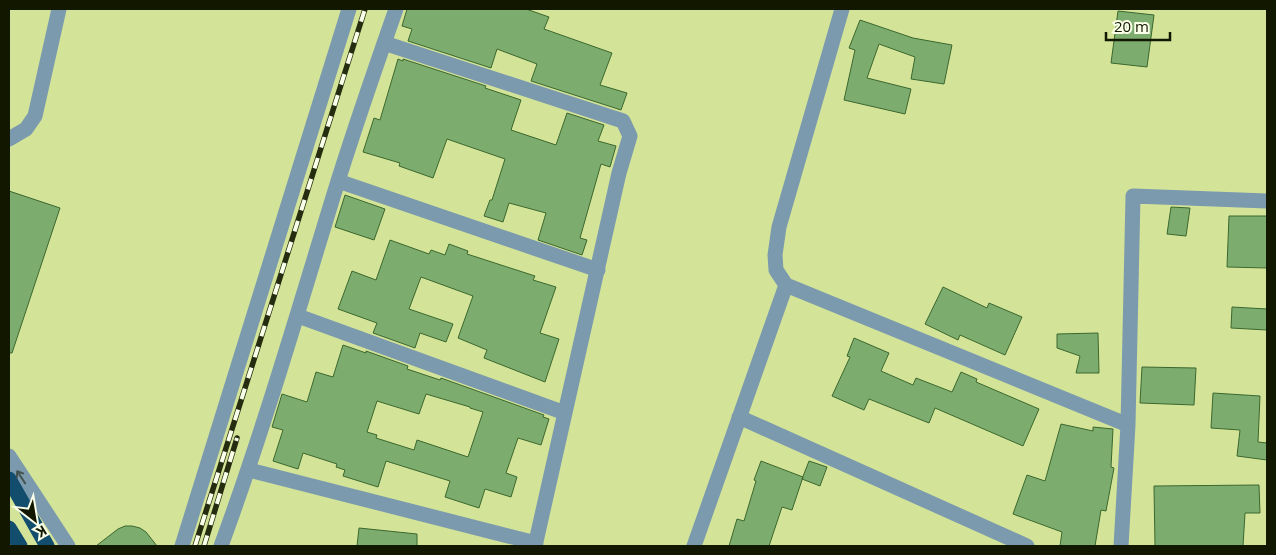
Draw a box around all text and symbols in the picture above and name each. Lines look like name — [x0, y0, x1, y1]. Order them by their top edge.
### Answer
scale bar — [1106, 10, 1170, 42]
text: 20 m — [1114, 16, 1149, 36]
one-way arrow — [16, 470, 26, 484]
north arrow — [10, 495, 60, 545]
text: K — [32, 521, 51, 542]

